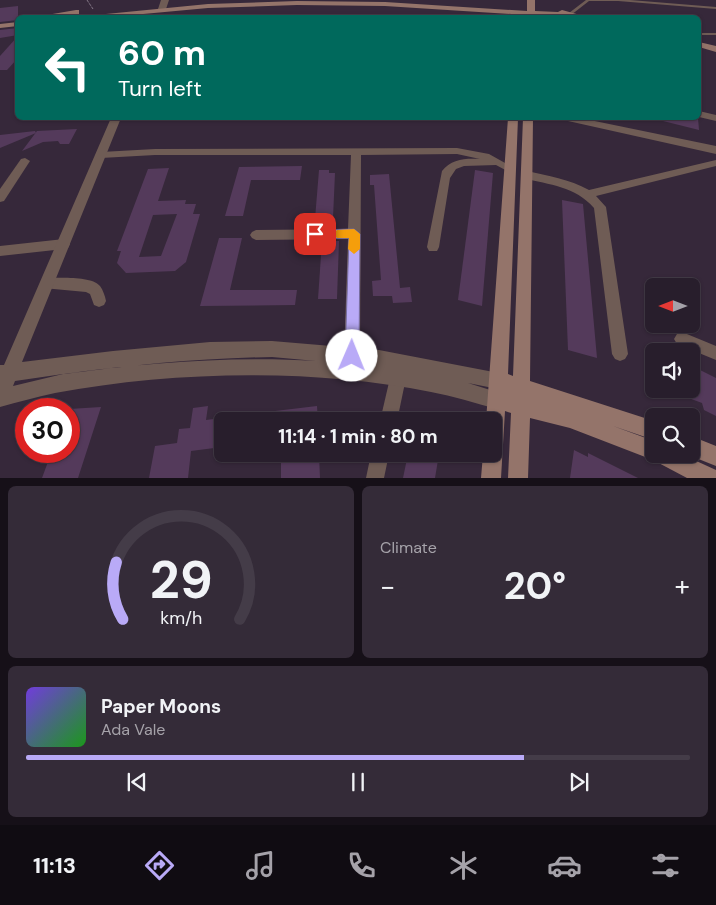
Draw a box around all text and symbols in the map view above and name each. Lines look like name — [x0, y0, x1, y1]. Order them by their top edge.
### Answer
text: 60 m — [118, 30, 206, 76]
icon: left — [35, 35, 100, 100]
text: Turn left — [118, 74, 202, 103]
pin — [294, 213, 336, 255]
icon: arrive — [301, 220, 329, 248]
north arrow — [645, 278, 700, 332]
map controls — [645, 278, 700, 463]
position arrow — [325, 329, 377, 381]
button: sound — [645, 343, 700, 398]
speed limit sign: 30 — [15, 398, 80, 463]
button: search — [645, 408, 700, 463]
text: 11:14 · 1 min · 80 m — [278, 424, 438, 449]
text: Climate — [380, 537, 437, 558]
text: 29 — [150, 546, 212, 614]
text: 20° — [504, 561, 566, 611]
text: − — [380, 568, 395, 605]
text: + — [675, 568, 690, 605]
text: km/h — [160, 606, 202, 630]
text: Paper Moons — [101, 694, 221, 719]
text: Ada Vale — [101, 719, 165, 740]
icon: previous — [123, 768, 151, 796]
icon: pause — [344, 768, 372, 796]
icon: next — [565, 768, 593, 796]
icon: directions — [142, 848, 177, 883]
icon: music — [243, 848, 278, 883]
icon: phone — [344, 848, 379, 883]
icon: climate — [446, 848, 481, 883]
icon: car — [547, 848, 582, 883]
icon: filters — [648, 848, 683, 883]
text: 11:13 — [33, 851, 76, 880]

